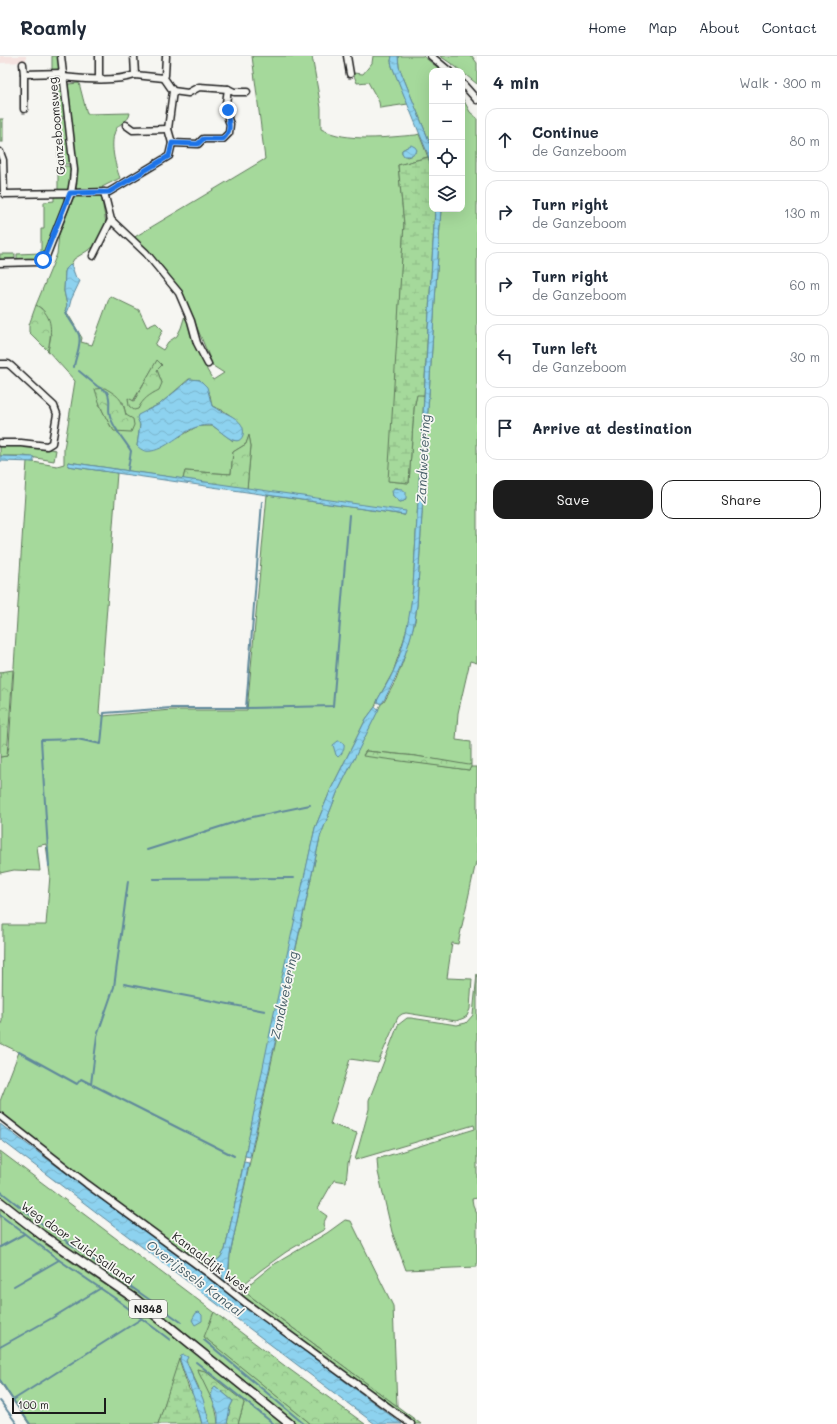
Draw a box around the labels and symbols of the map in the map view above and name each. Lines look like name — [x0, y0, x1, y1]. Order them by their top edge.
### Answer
street label: Ganzeboomsweg — [44, 76, 68, 176]
route end — [219, 101, 237, 119]
route start — [34, 251, 52, 269]
water label: Zandwetering — [412, 413, 433, 504]
water label: Zandwetering — [266, 949, 301, 1040]
street label: Weg door Zuid-Salland — [18, 1197, 137, 1287]
street label: Kanaaldijk West — [169, 1228, 254, 1297]
water label: Overijssels Kanaal — [143, 1236, 248, 1320]
road number: N348 — [129, 1300, 167, 1318]
scale bar — [12, 1396, 106, 1415]

